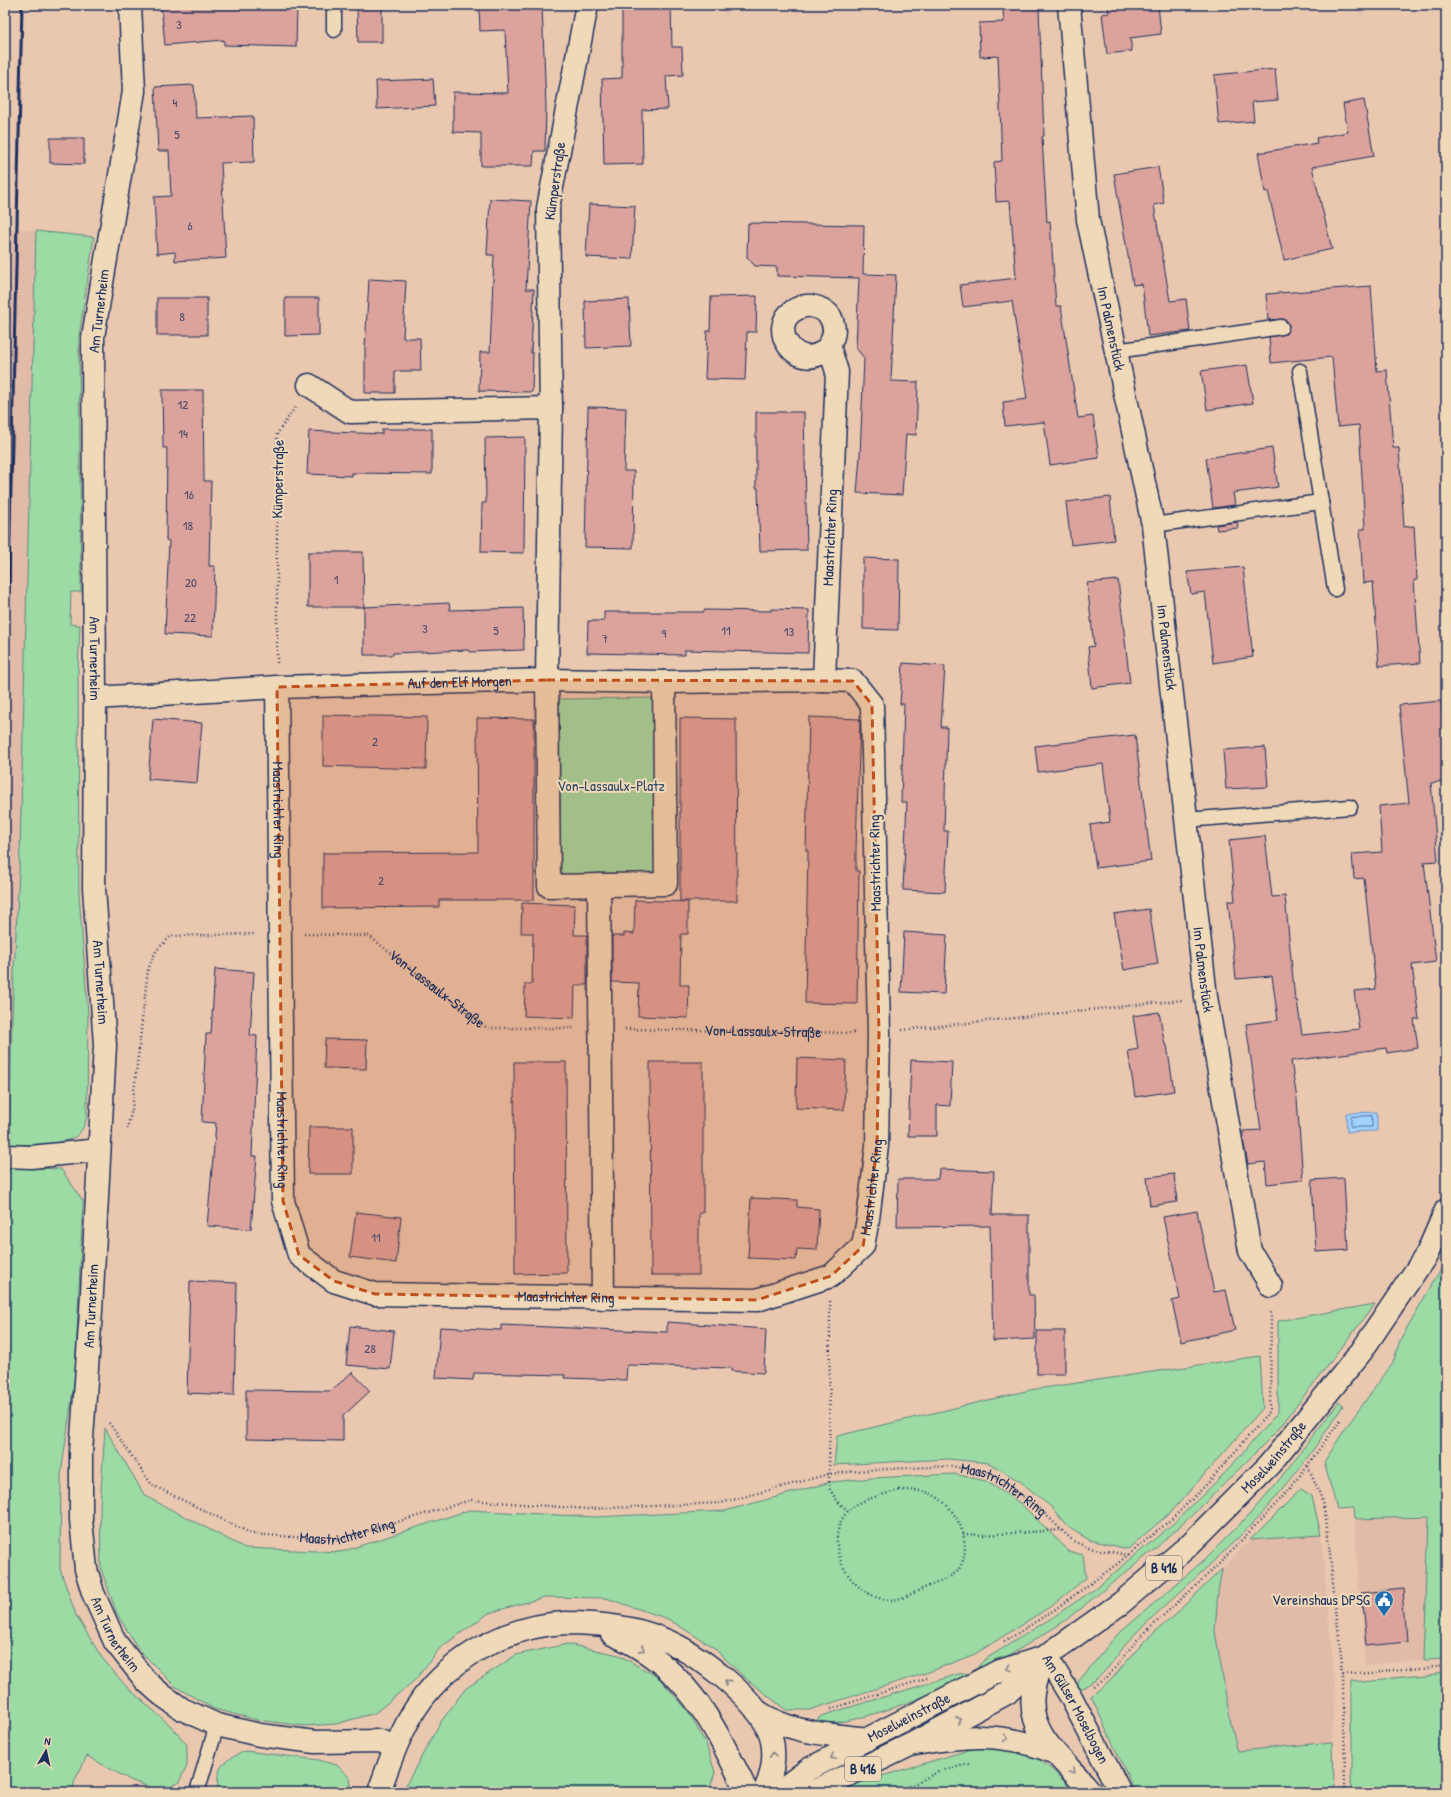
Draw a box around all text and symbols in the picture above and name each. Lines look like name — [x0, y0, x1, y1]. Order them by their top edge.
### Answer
house number: 3 — [176, 15, 182, 33]
house number: 4 — [173, 93, 178, 111]
house number: 5 — [174, 125, 180, 143]
street label: Kümperstraße — [539, 140, 570, 221]
house number: 6 — [187, 216, 193, 234]
street label: Am Turnerheim — [83, 268, 114, 354]
street label: Im Palmenstück — [1092, 284, 1131, 373]
house number: 8 — [179, 307, 185, 325]
house number: 12 — [178, 395, 188, 413]
house number: 14 — [178, 424, 188, 442]
street label: Kümperstraße — [266, 439, 289, 519]
house number: 16 — [184, 485, 194, 503]
street label: Maastrichter Ring — [817, 488, 842, 586]
house number: 18 — [183, 516, 194, 534]
house number: 1 — [334, 570, 339, 588]
house number: 20 — [185, 573, 197, 591]
street label: Im Palmenstück — [1152, 603, 1183, 692]
house number: 22 — [184, 608, 196, 626]
street label: Am Turnerheim — [85, 616, 106, 701]
house number: 3 — [422, 619, 428, 637]
house number: 5 — [493, 621, 499, 639]
house number: 11 — [721, 621, 731, 639]
house number: 13 — [784, 622, 794, 640]
house number: 9 — [662, 624, 667, 642]
house number: 7 — [602, 629, 608, 647]
street label: Auf den Elf Morgen — [407, 670, 512, 694]
house number: 2 — [372, 732, 378, 750]
street label: Maastrichter Ring — [268, 761, 290, 859]
park label: Von-Lassaulx-Platz — [557, 775, 665, 796]
street label: Maastrichter Ring — [863, 814, 886, 912]
house number: 2 — [378, 871, 384, 889]
street label: Im Palmenstück — [1188, 925, 1219, 1014]
street label: Am Turnerheim — [88, 939, 115, 1025]
street label: Von-Lassaulx-Straße — [385, 944, 490, 1033]
street label: Von-Lassaulx-Straße — [704, 1019, 822, 1042]
street label: Maastrichter Ring — [272, 1091, 294, 1189]
street label: Maastrichter Ring — [854, 1139, 887, 1237]
house number: 11 — [371, 1228, 381, 1246]
street label: Am Turnerheim — [78, 1263, 103, 1349]
street label: Maastrichter Ring — [517, 1285, 615, 1308]
house number: 28 — [364, 1339, 376, 1357]
street label: Moselweinstraße — [1236, 1416, 1311, 1498]
street label: Maastrichter Ring — [959, 1457, 1052, 1521]
street label: Maastrichter Ring — [299, 1512, 397, 1550]
road number: B 416 — [1146, 1556, 1182, 1580]
place label: Vereinshaus DPSG — [1272, 1589, 1371, 1610]
public building icon: Vereinshaus DPSG — [1373, 1589, 1395, 1617]
street label: Am Turnerheim — [86, 1593, 146, 1676]
one-way arrow — [638, 1644, 645, 1652]
street label: Am Gülser Moselbogen — [1038, 1650, 1115, 1767]
one-way arrow — [1005, 1663, 1012, 1672]
one-way arrow — [724, 1679, 732, 1686]
street label: Moselweinstraße — [864, 1687, 954, 1747]
one-way arrow — [955, 1717, 962, 1725]
north arrow — [26, 1731, 66, 1771]
one-way arrow — [1003, 1733, 1010, 1742]
text: N — [44, 1734, 52, 1749]
one-way arrow — [769, 1752, 778, 1758]
one-way arrow — [830, 1752, 838, 1760]
road number: B 416 — [845, 1757, 881, 1781]
one-way arrow — [1068, 1766, 1076, 1774]

